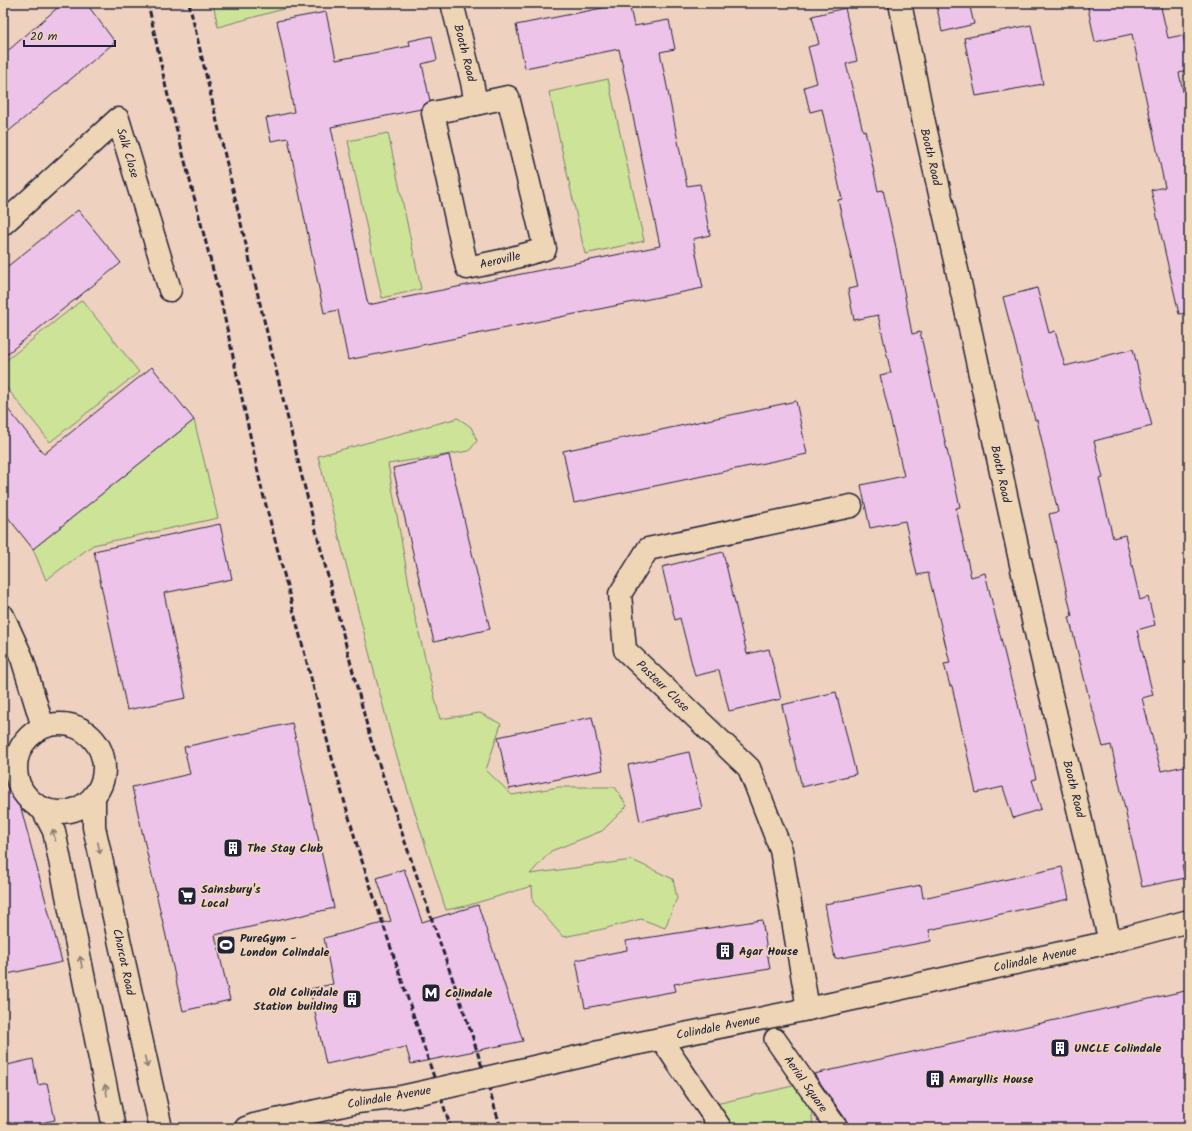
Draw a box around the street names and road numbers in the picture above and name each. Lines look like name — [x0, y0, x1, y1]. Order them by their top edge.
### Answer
street label: Booth Road — [448, 22, 481, 85]
street label: Salk Close — [111, 126, 144, 181]
street label: Booth Road — [915, 126, 947, 189]
street label: Aeroville — [478, 246, 523, 274]
street label: Booth Road — [985, 444, 1016, 506]
street label: Pasteur Close — [632, 656, 694, 717]
street label: Booth Road — [1057, 758, 1090, 821]
street label: Charcot Road — [107, 927, 140, 998]
street label: Colindale Avenue — [992, 941, 1079, 978]
street label: Colindale Avenue — [675, 1010, 762, 1045]
street label: Aerial Square — [779, 1052, 833, 1117]
street label: Colindale Avenue — [346, 1081, 433, 1114]

